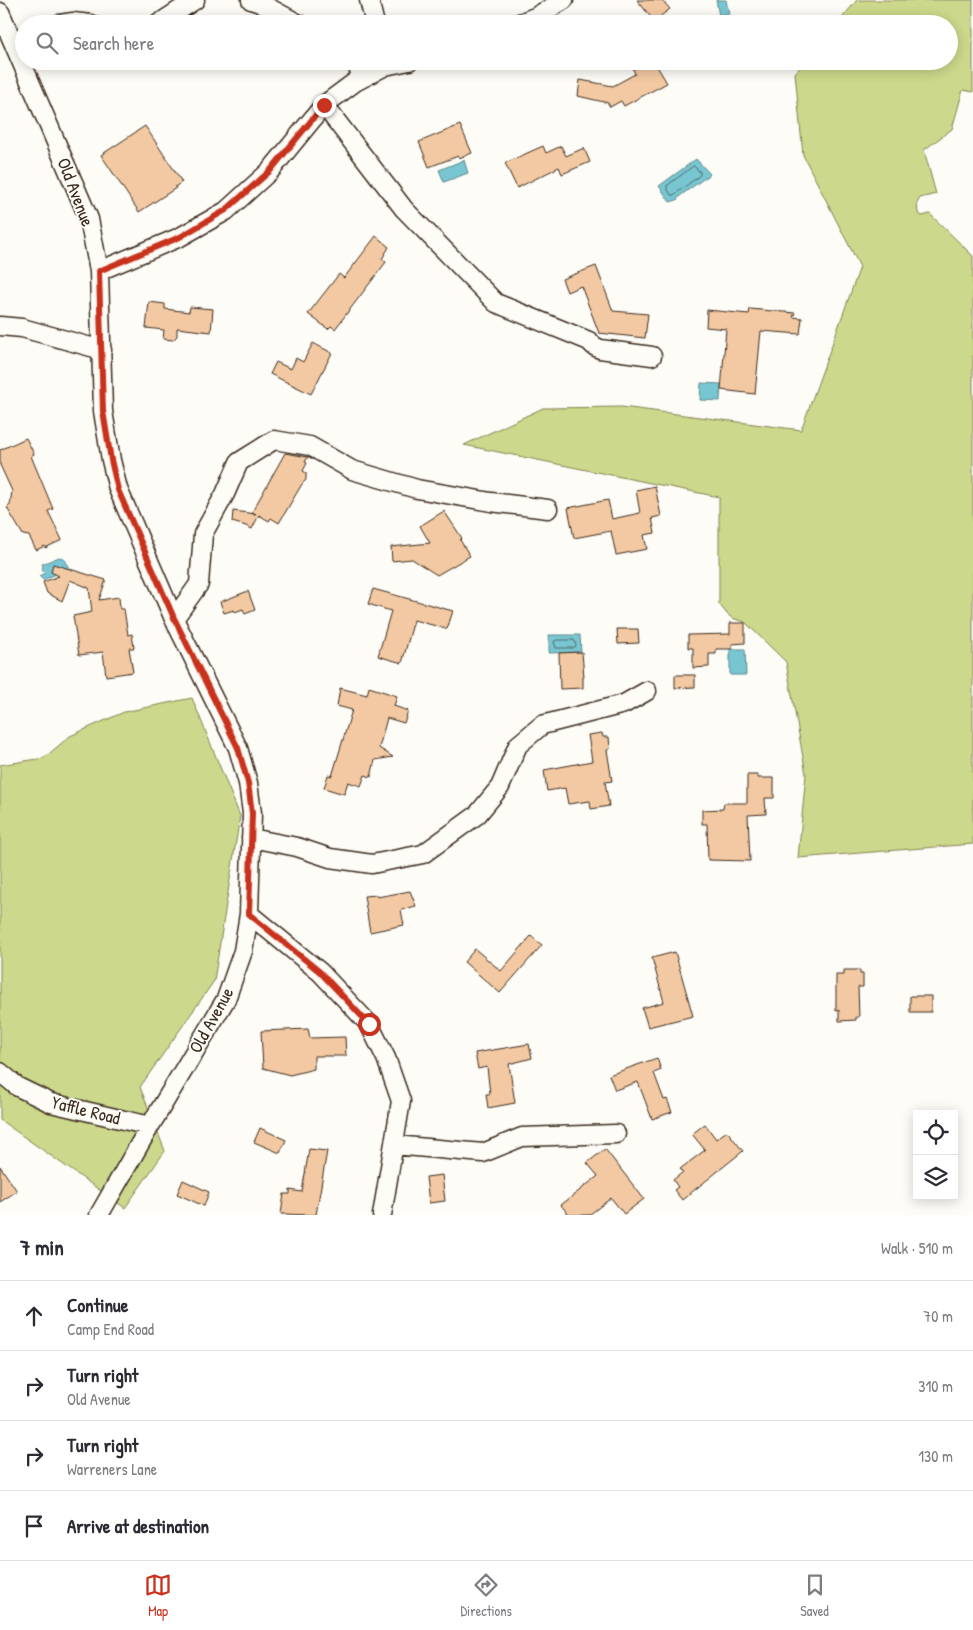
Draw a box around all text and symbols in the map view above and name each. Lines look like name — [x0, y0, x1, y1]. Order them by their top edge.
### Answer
search box — [15, 15, 958, 70]
icon: search — [33, 29, 61, 57]
text: Search here — [73, 30, 154, 56]
route end — [313, 94, 336, 117]
street label: Old Avenue — [51, 154, 101, 230]
street label: Old Avenue — [183, 983, 239, 1057]
route start — [358, 1013, 381, 1036]
street label: Yaffle Road — [49, 1089, 123, 1131]
map controls — [913, 1110, 958, 1200]
button: locate — [913, 1110, 958, 1155]
button: layers — [913, 1155, 958, 1200]
text: 7 min — [20, 1233, 64, 1262]
text: Walk · 510 m — [881, 1237, 953, 1259]
text: Continue — [67, 1292, 128, 1318]
icon: ahead — [20, 1302, 48, 1330]
text: 70 m — [923, 1305, 953, 1327]
text: Camp End Road — [67, 1318, 154, 1340]
text: Turn right — [67, 1362, 138, 1388]
icon: right — [20, 1372, 48, 1400]
text: 310 m — [918, 1375, 953, 1397]
text: Old Avenue — [67, 1388, 131, 1410]
text: Turn right — [67, 1432, 138, 1458]
icon: right — [20, 1442, 48, 1470]
text: 130 m — [918, 1445, 953, 1467]
text: Warreners Lane — [67, 1458, 157, 1480]
icon: arrive — [20, 1512, 48, 1540]
text: Arrive at destination — [67, 1513, 209, 1539]
tab: Map — [144, 1571, 172, 1620]
tab: Directions — [460, 1571, 512, 1620]
tab: Saved — [800, 1571, 829, 1620]

